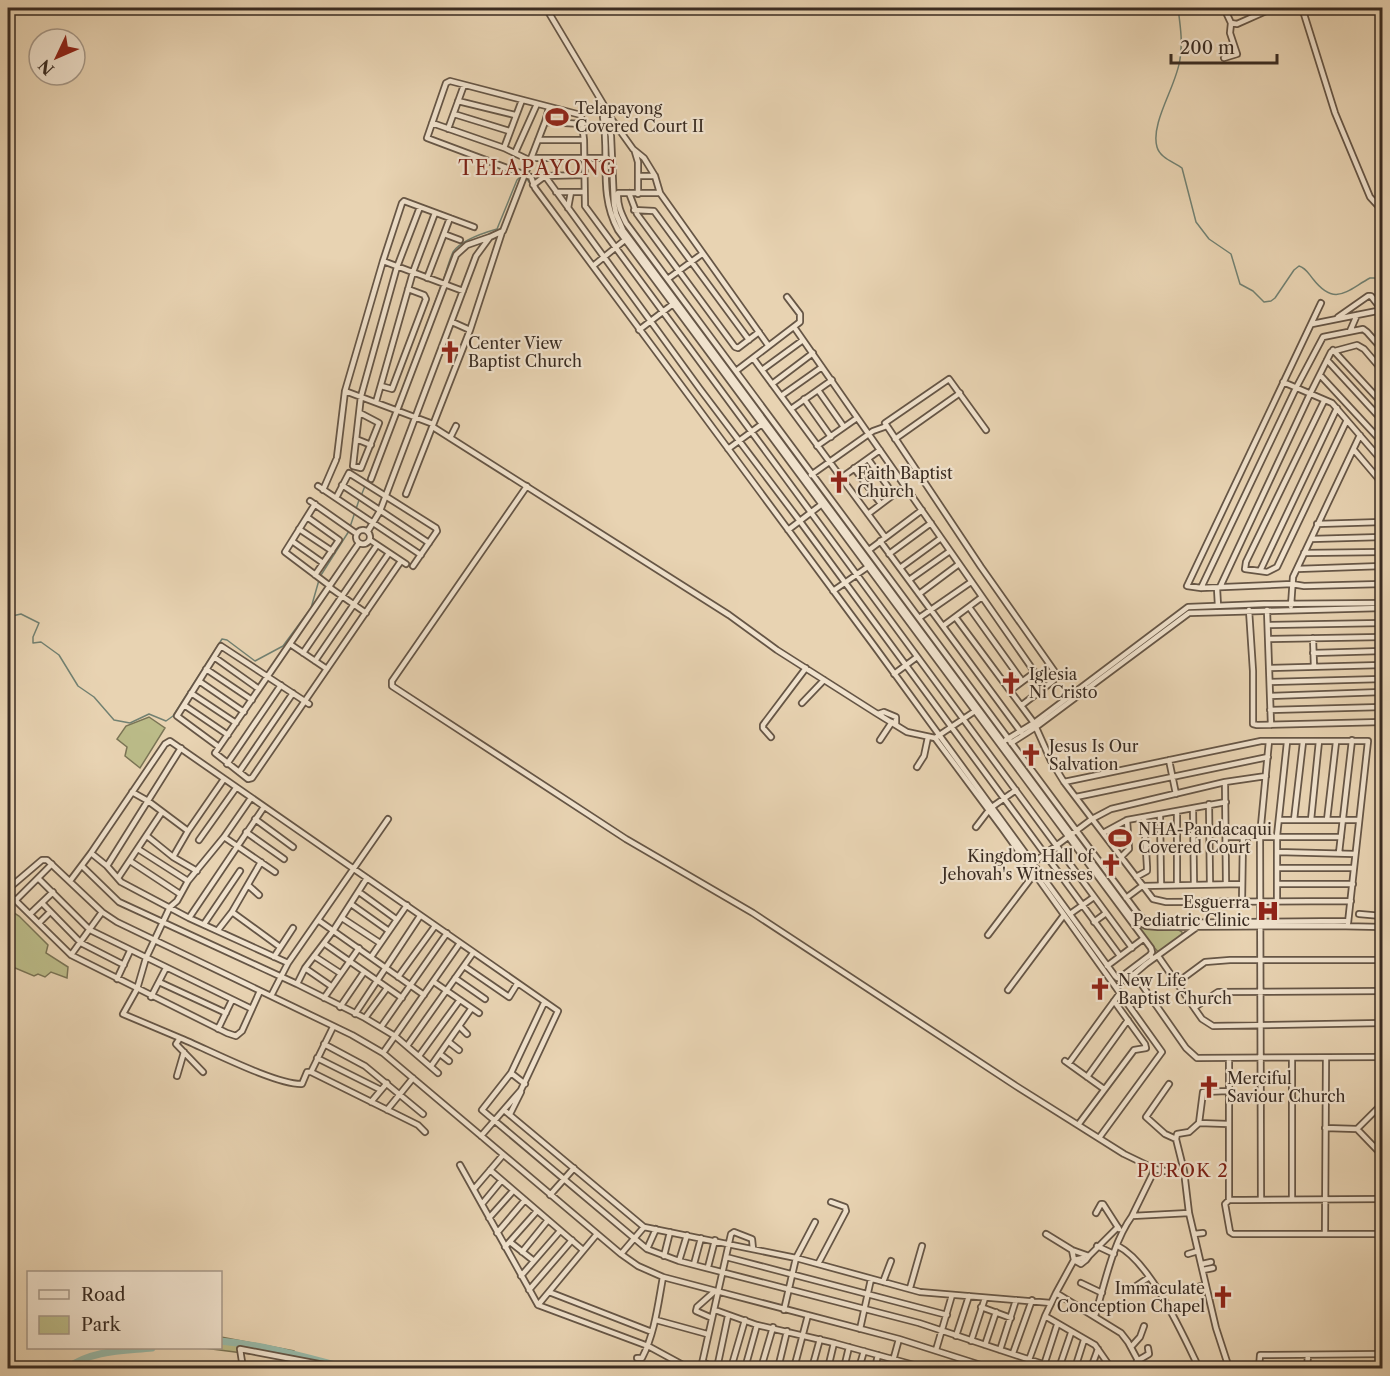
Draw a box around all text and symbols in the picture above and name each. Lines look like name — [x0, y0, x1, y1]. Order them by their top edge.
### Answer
north arrow — [27, 27, 87, 87]
scale bar — [1171, 27, 1278, 65]
text: 200 m — [1180, 37, 1235, 59]
text: N — [34, 55, 58, 79]
place label: Telapayong Covered Court II — [575, 98, 704, 136]
sports icon: Telapayong Covered Court II — [544, 104, 570, 130]
district label: TELAPAYONG — [458, 156, 618, 180]
place label: Center View Baptist Church — [468, 333, 582, 371]
church icon: Center View Baptist Church — [437, 339, 463, 365]
place label: Faith Baptist Church — [857, 463, 953, 501]
church icon: Faith Baptist Church — [826, 469, 852, 495]
place label: Iglesia Ni Cristo — [1029, 664, 1098, 702]
church icon: Iglesia Ni Cristo — [998, 670, 1024, 696]
place label: Jesus Is Our Salvation — [1046, 736, 1139, 774]
church icon: Jesus Is Our Salvation — [1018, 742, 1044, 768]
place label: NHA-Pandacaqui Covered Court — [1138, 819, 1272, 857]
sports icon: NHA-Pandacaqui Covered Court — [1107, 825, 1133, 851]
place label: Kingdom Hall of Jehovah's Witnesses — [939, 846, 1095, 884]
church icon: Kingdom Hall of Jehovah's Witnesses — [1098, 852, 1124, 878]
place label: Esguerra Pediatric Clinic — [1133, 892, 1251, 930]
hospital icon: Esguerra Pediatric Clinic — [1255, 898, 1281, 924]
place label: New Life Baptist Church — [1118, 970, 1232, 1008]
church icon: New Life Baptist Church — [1087, 976, 1113, 1002]
place label: Merciful Saviour Church — [1227, 1068, 1346, 1106]
church icon: Merciful Saviour Church — [1196, 1074, 1222, 1100]
district label: PUROK 2 — [1137, 1160, 1229, 1182]
legend — [27, 1271, 222, 1349]
place label: Immaculate Conception Chapel — [1057, 1278, 1205, 1316]
text: Road — [81, 1284, 126, 1306]
church icon: Immaculate Conception Chapel — [1210, 1284, 1236, 1310]
text: Park — [81, 1314, 122, 1336]

